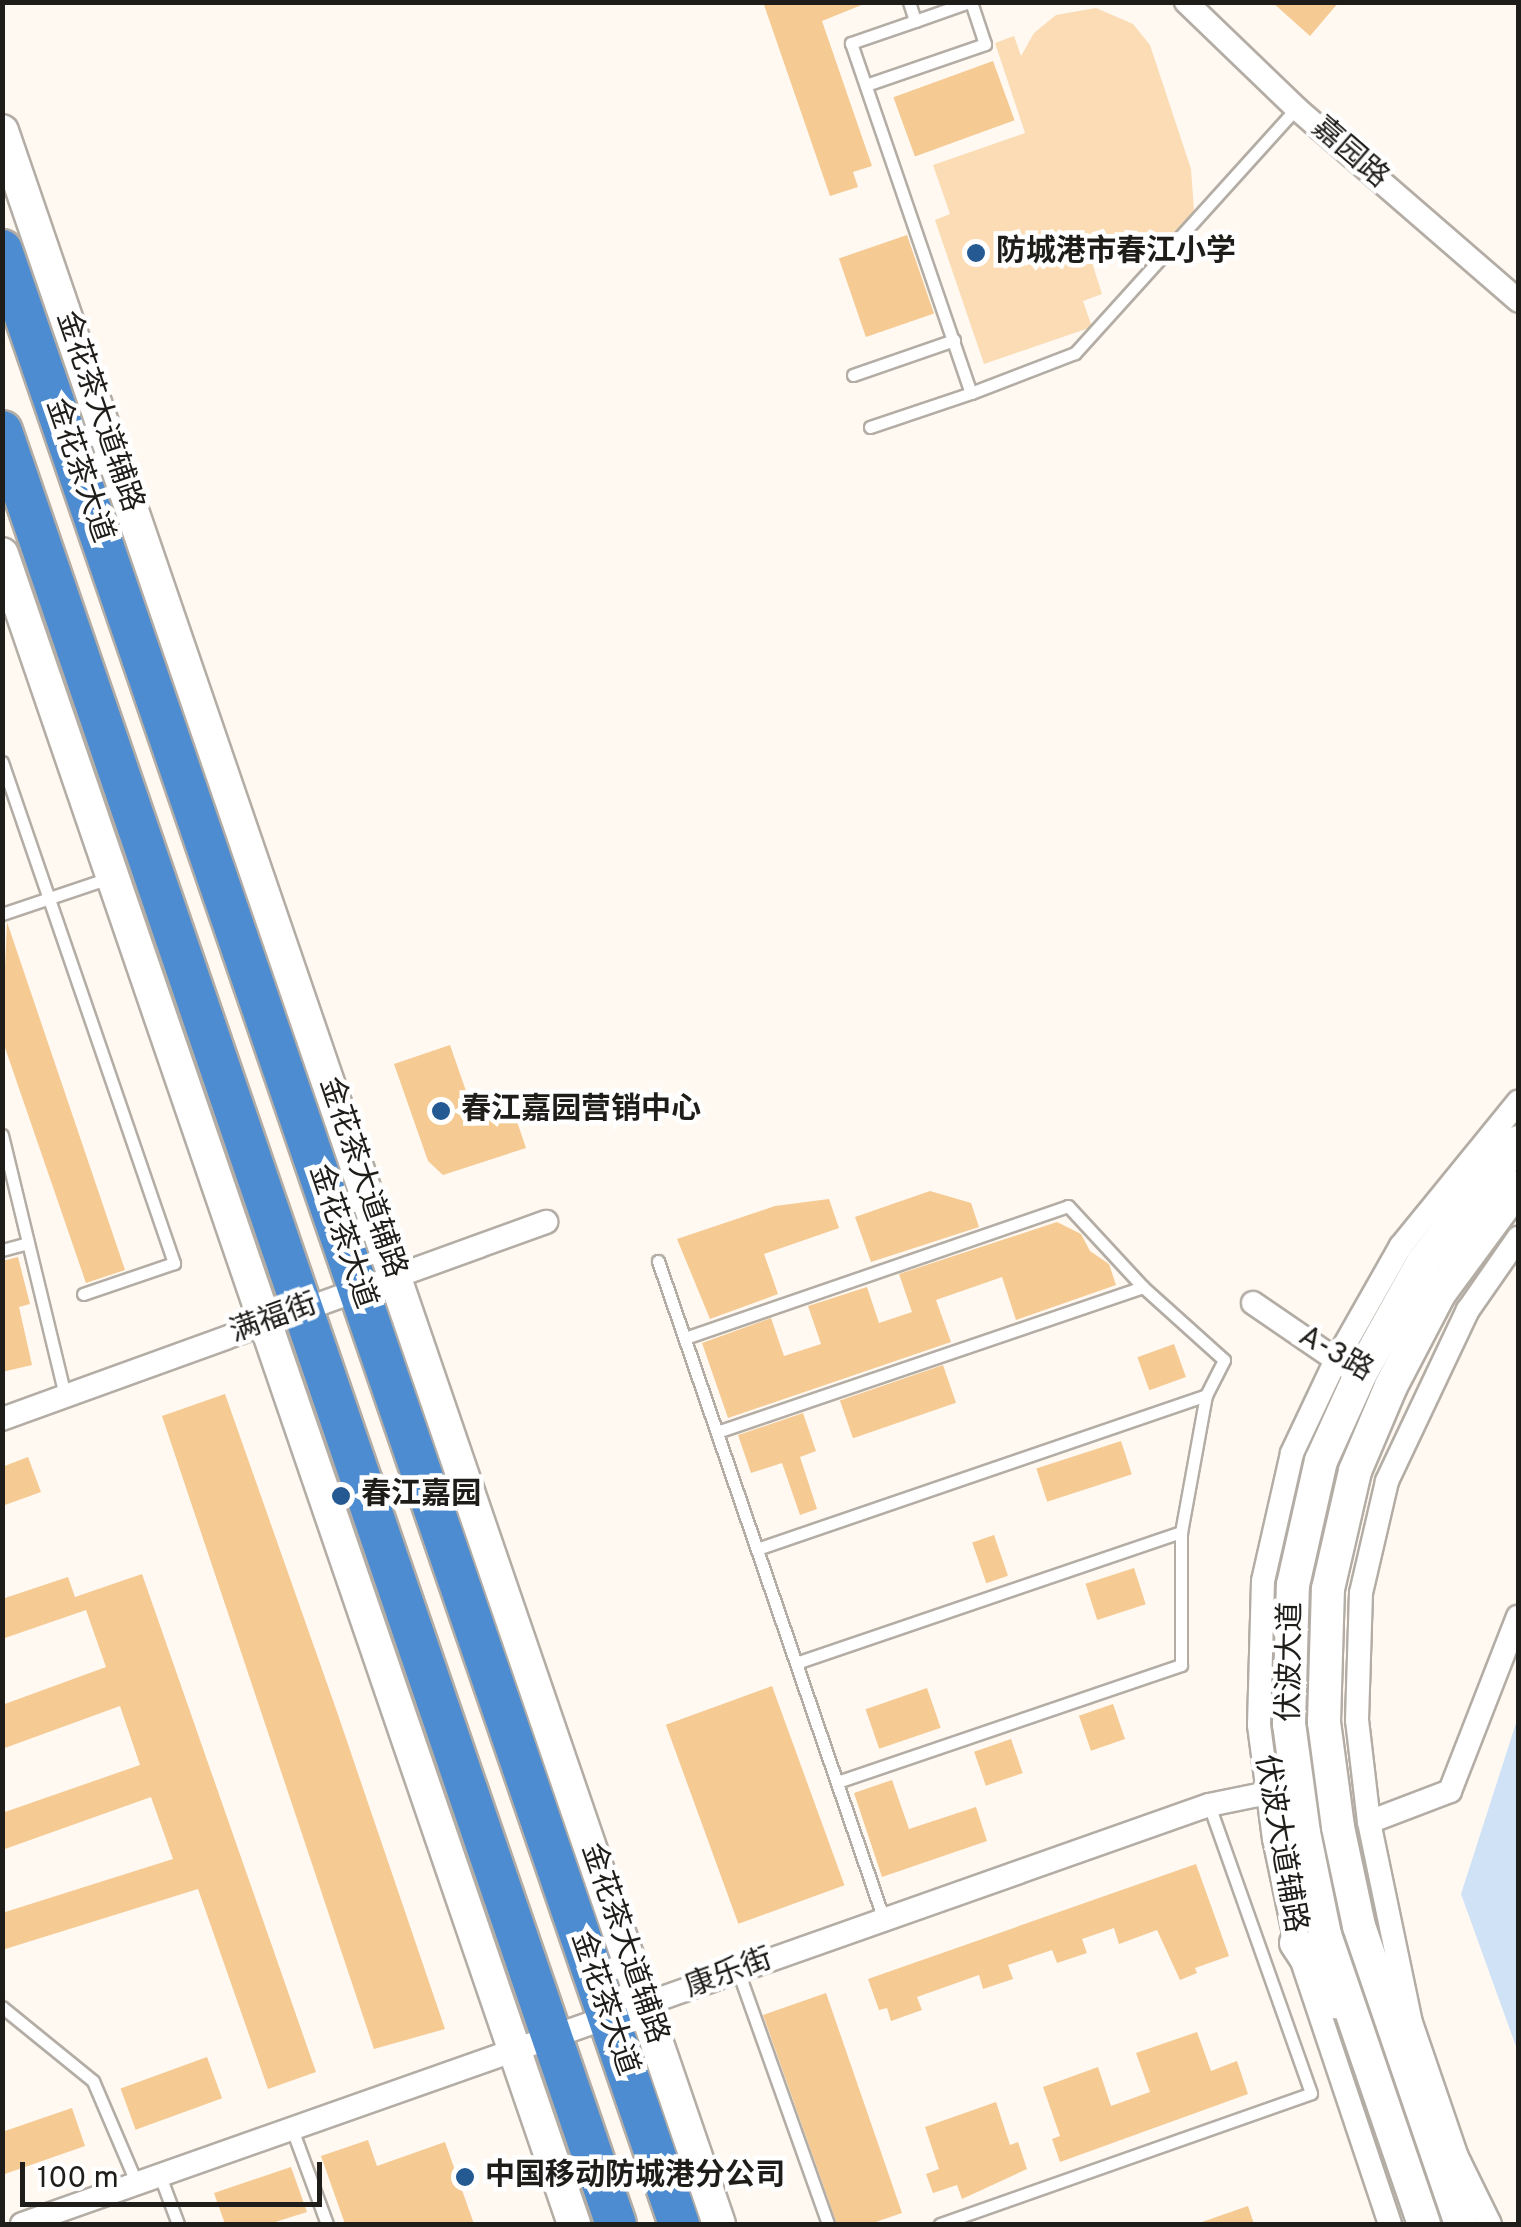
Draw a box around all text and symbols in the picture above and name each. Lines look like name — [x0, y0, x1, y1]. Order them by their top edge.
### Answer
street label: 嘉园路 — [1303, 111, 1395, 197]
place label: 防城港市春江小学 — [996, 235, 1236, 271]
marker: 防城港市春江小学 — [965, 242, 987, 264]
street label: 金花茶大道辅路 — [47, 307, 149, 517]
street label: 金花茶大道 — [37, 394, 119, 548]
street label: 金花茶大道辅路 — [310, 1073, 412, 1283]
place label: 春江嘉园营销中心 — [461, 1093, 701, 1129]
marker: 春江嘉园营销中心 — [430, 1100, 452, 1122]
street label: 金花茶大道 — [300, 1160, 382, 1314]
street label: 满福街 — [226, 1288, 322, 1352]
street label: A-3路 — [1291, 1319, 1379, 1391]
place label: 春江嘉园 — [361, 1478, 481, 1514]
marker: 春江嘉园 — [330, 1485, 352, 1507]
street label: 伏波大道 — [1273, 1602, 1311, 1722]
street label: 伏波大道辅路 — [1246, 1752, 1312, 1936]
street label: 金花茶大道辅路 — [572, 1839, 674, 2049]
street label: 金花茶大道 — [562, 1927, 644, 2081]
street label: 康乐街 — [681, 1943, 777, 2007]
scale bar — [25, 2142, 328, 2204]
place label: 中国移动防城港分公司 — [485, 2159, 785, 2195]
text: 100 m — [37, 2161, 119, 2198]
marker: 中国移动防城港分公司 — [454, 2166, 476, 2188]

